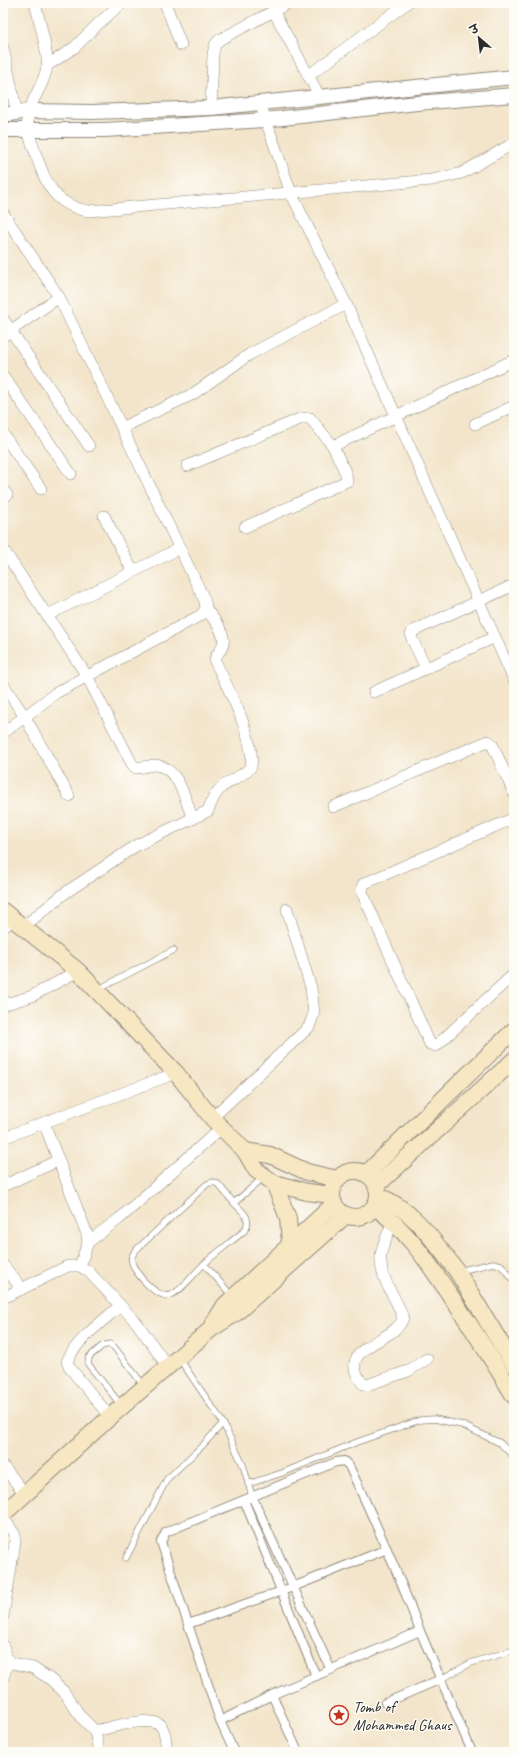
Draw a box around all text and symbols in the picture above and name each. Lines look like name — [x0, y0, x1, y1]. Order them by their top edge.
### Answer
north arrow — [459, 18, 499, 58]
text: उ — [467, 20, 482, 38]
place label: Tomb of Mohammed Ghaus — [353, 1697, 453, 1735]
place icon: Tomb of Mohammed Ghaus — [328, 1704, 350, 1726]

